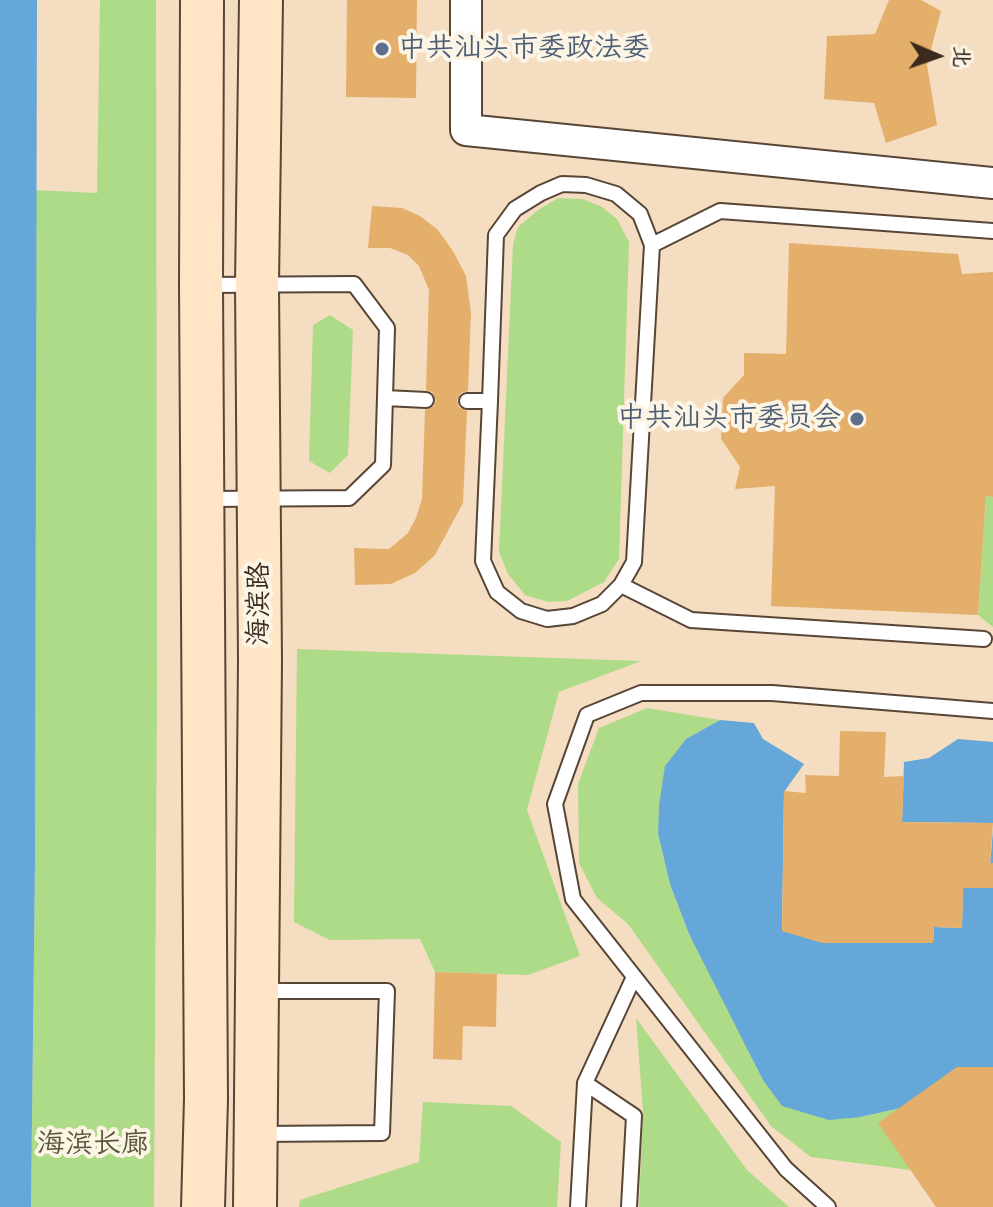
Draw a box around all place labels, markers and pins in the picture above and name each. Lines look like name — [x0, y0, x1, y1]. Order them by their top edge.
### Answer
place label: 中共汕头市委政法委 — [398, 32, 650, 66]
marker: 中共汕头市委政法委 — [373, 40, 391, 58]
place label: 中共汕头市委员会 — [617, 402, 841, 436]
marker: 中共汕头市委员会 — [848, 410, 866, 428]

